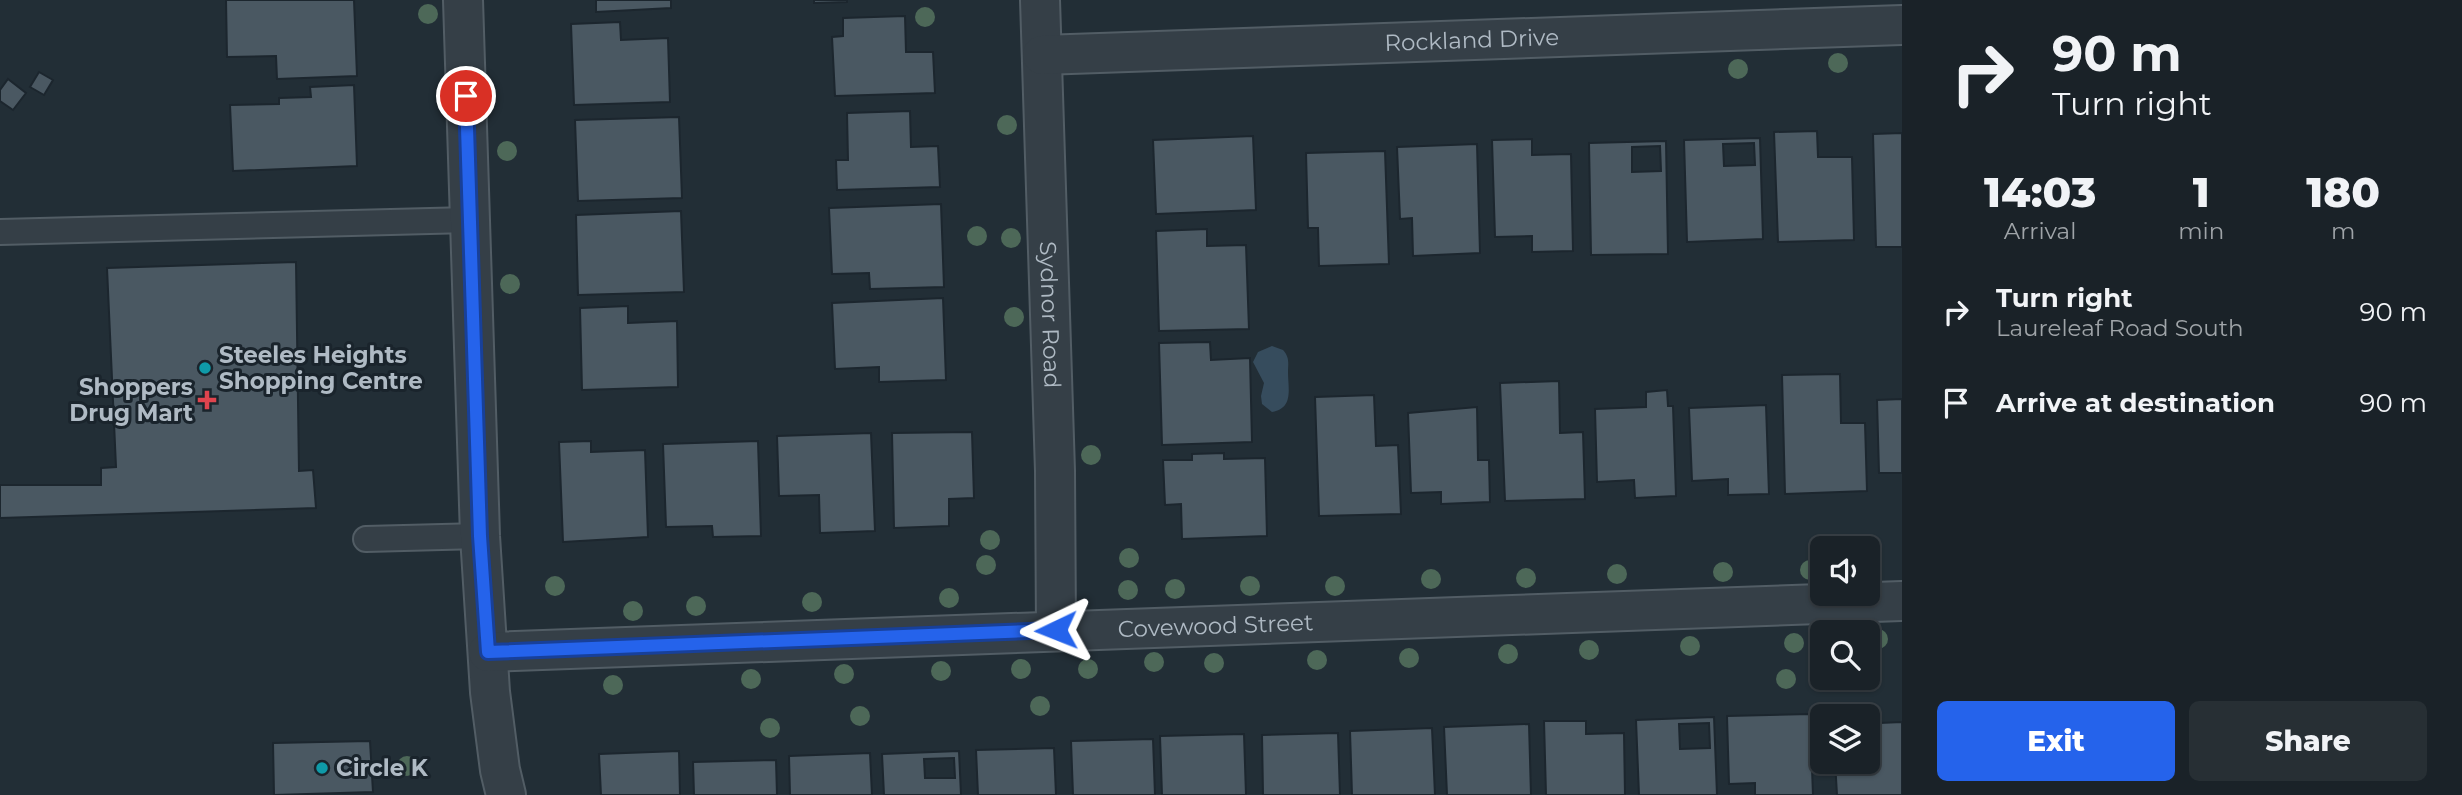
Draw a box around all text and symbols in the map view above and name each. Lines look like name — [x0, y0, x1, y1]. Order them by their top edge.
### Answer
street label: Rockland Drive — [1384, 23, 1560, 57]
text: 90 m — [2052, 24, 2182, 83]
icon: right — [1937, 28, 2028, 119]
pin — [436, 66, 496, 126]
icon: arrive — [447, 77, 485, 115]
text: Turn right — [2052, 84, 2212, 123]
text: 14:03 — [1984, 166, 2096, 218]
text: 1 — [2193, 166, 2210, 218]
text: 180 — [2306, 166, 2380, 218]
text: Arrival — [2004, 217, 2076, 245]
text: min — [2178, 217, 2224, 245]
text: m — [2331, 217, 2355, 245]
street label: Sydnor Road — [1034, 241, 1066, 389]
text: Turn right — [1996, 282, 2132, 314]
icon: right — [1937, 293, 1975, 331]
text: 90 m — [2360, 296, 2427, 328]
text: Laureleaf Road South — [1996, 314, 2244, 342]
place label: Steeles Heights Shopping Centre — [219, 341, 423, 395]
marker: Steeles Heights Shopping Centre — [197, 360, 213, 376]
place label: Shoppers Drug Mart — [69, 373, 193, 427]
icon: arrive — [1937, 384, 1975, 422]
text: Arrive at destination — [1996, 387, 2275, 419]
text: 90 m — [2360, 387, 2427, 419]
marker: Shoppers Drug Mart — [199, 392, 215, 408]
map controls — [1810, 536, 1880, 774]
button: sound — [1810, 536, 1880, 606]
position arrow — [1019, 593, 1093, 667]
street label: Covewood Street — [1117, 608, 1314, 643]
button: search — [1810, 620, 1880, 690]
button: Exit — [1937, 701, 2175, 781]
button: Share — [2189, 701, 2427, 781]
button: layers — [1810, 704, 1880, 774]
place label: Circle K — [336, 754, 429, 782]
marker: Circle K — [314, 760, 330, 776]

